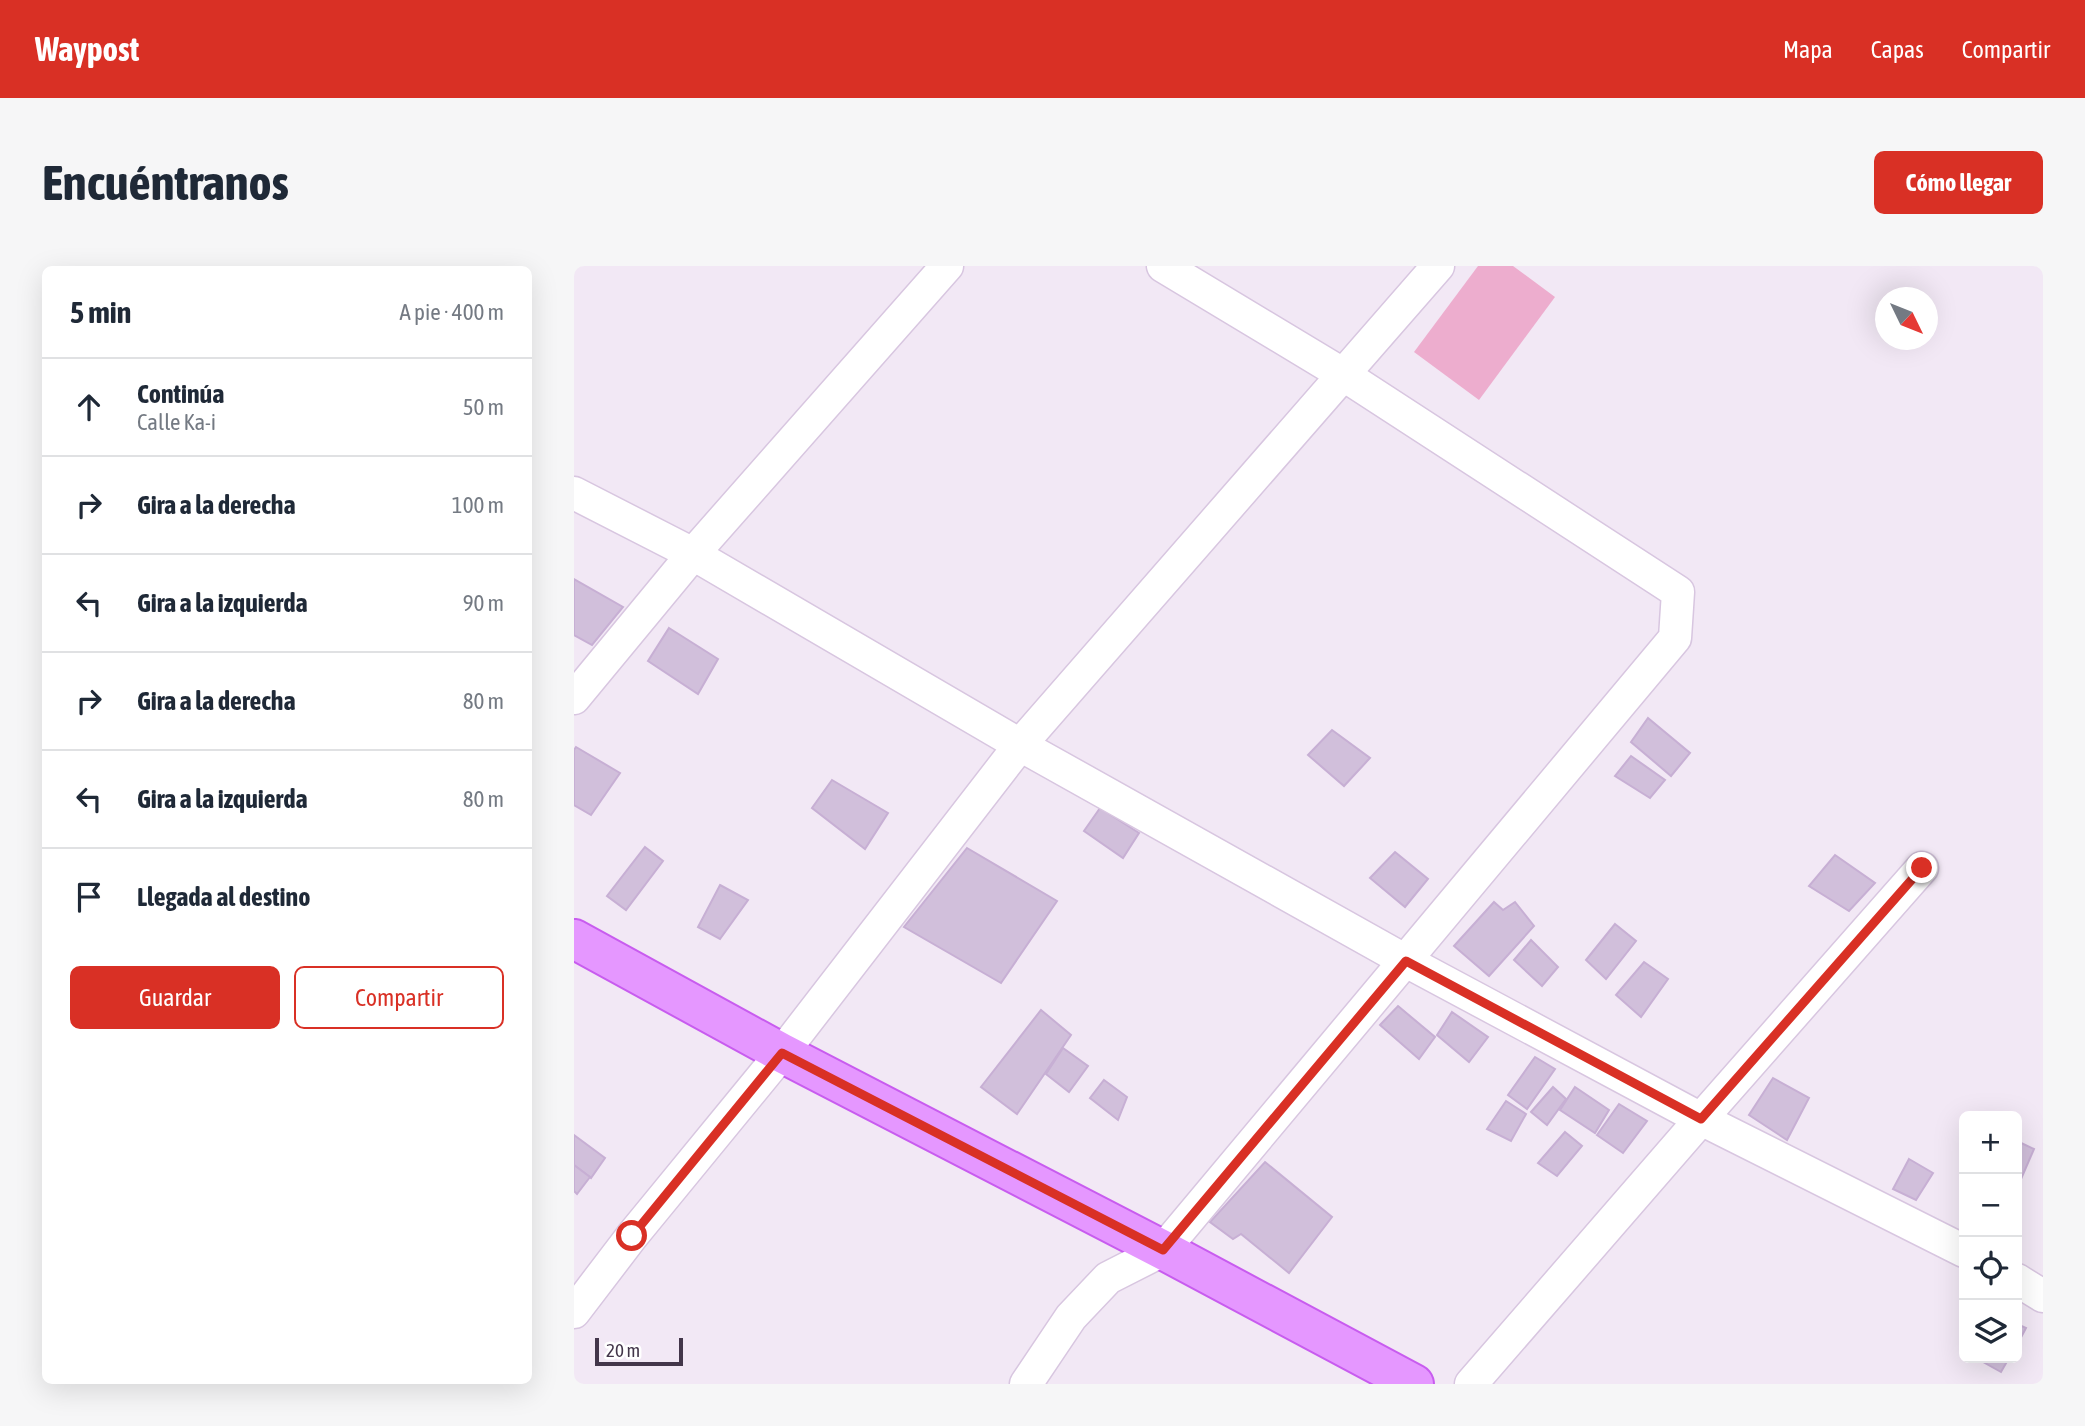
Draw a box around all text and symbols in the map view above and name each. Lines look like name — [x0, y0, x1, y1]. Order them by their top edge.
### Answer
text: Waypost — [35, 30, 139, 68]
text: Mapa — [1783, 36, 1833, 63]
text: Capas — [1871, 36, 1924, 63]
text: Compartir — [1962, 36, 2050, 63]
button: Cómo llegar — [1874, 151, 2043, 214]
text: Encuéntranos — [42, 154, 289, 210]
north arrow — [1875, 287, 1938, 350]
text: 5 min — [70, 295, 131, 329]
text: A pie · 400 m — [400, 299, 504, 325]
text: Continúa — [137, 379, 224, 409]
icon: ahead — [70, 388, 108, 426]
text: 50 m — [463, 394, 504, 420]
text: Calle Ka-i — [137, 409, 216, 435]
icon: right — [70, 486, 108, 524]
text: Gira a la derecha — [137, 490, 296, 520]
text: 100 m — [452, 492, 504, 518]
icon: left — [70, 584, 108, 622]
text: Gira a la izquierda — [137, 588, 308, 618]
text: 90 m — [463, 590, 504, 616]
icon: right — [70, 682, 108, 720]
text: Gira a la derecha — [137, 686, 296, 716]
text: 80 m — [463, 688, 504, 714]
icon: left — [70, 780, 108, 818]
text: Gira a la izquierda — [137, 784, 308, 814]
text: 80 m — [463, 786, 504, 812]
route end — [1906, 852, 1937, 883]
icon: arrive — [70, 878, 108, 916]
text: Llegada al destino — [137, 882, 310, 912]
button: Guardar — [70, 966, 280, 1029]
button: Compartir — [294, 966, 504, 1029]
map controls — [1959, 1111, 2022, 1363]
button: + — [1959, 1111, 2022, 1174]
button: − — [1959, 1174, 2022, 1237]
route start — [616, 1220, 647, 1251]
button: locate — [1959, 1237, 2022, 1300]
button: layers — [1959, 1300, 2022, 1363]
scale bar — [595, 1335, 682, 1367]
text: 20 m — [606, 1339, 640, 1361]

